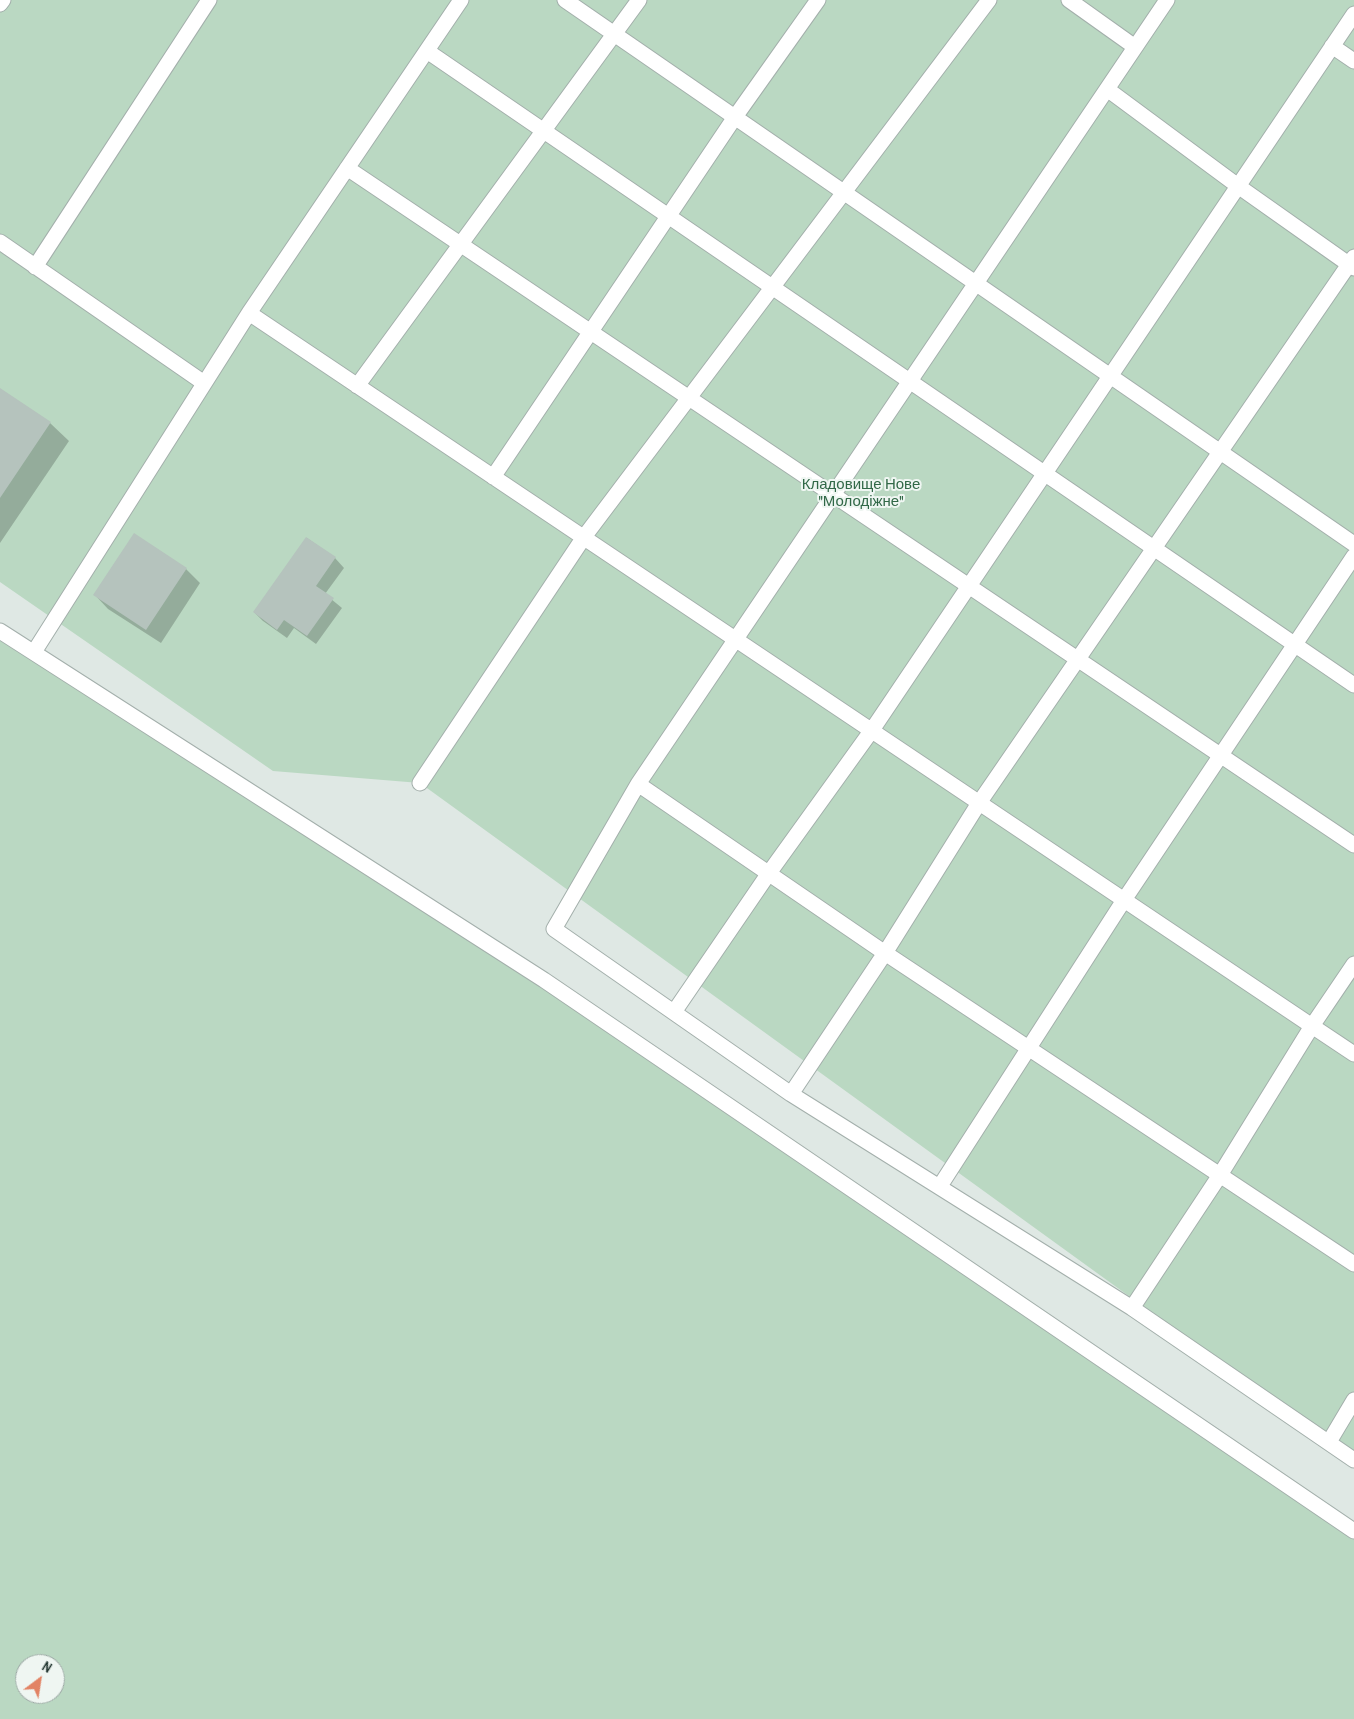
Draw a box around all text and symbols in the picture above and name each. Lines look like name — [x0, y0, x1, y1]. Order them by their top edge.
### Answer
park label: Кладовище Нове "Молодіжне" — [802, 476, 920, 511]
north arrow — [15, 1654, 65, 1704]
text: N — [39, 1657, 55, 1677]

